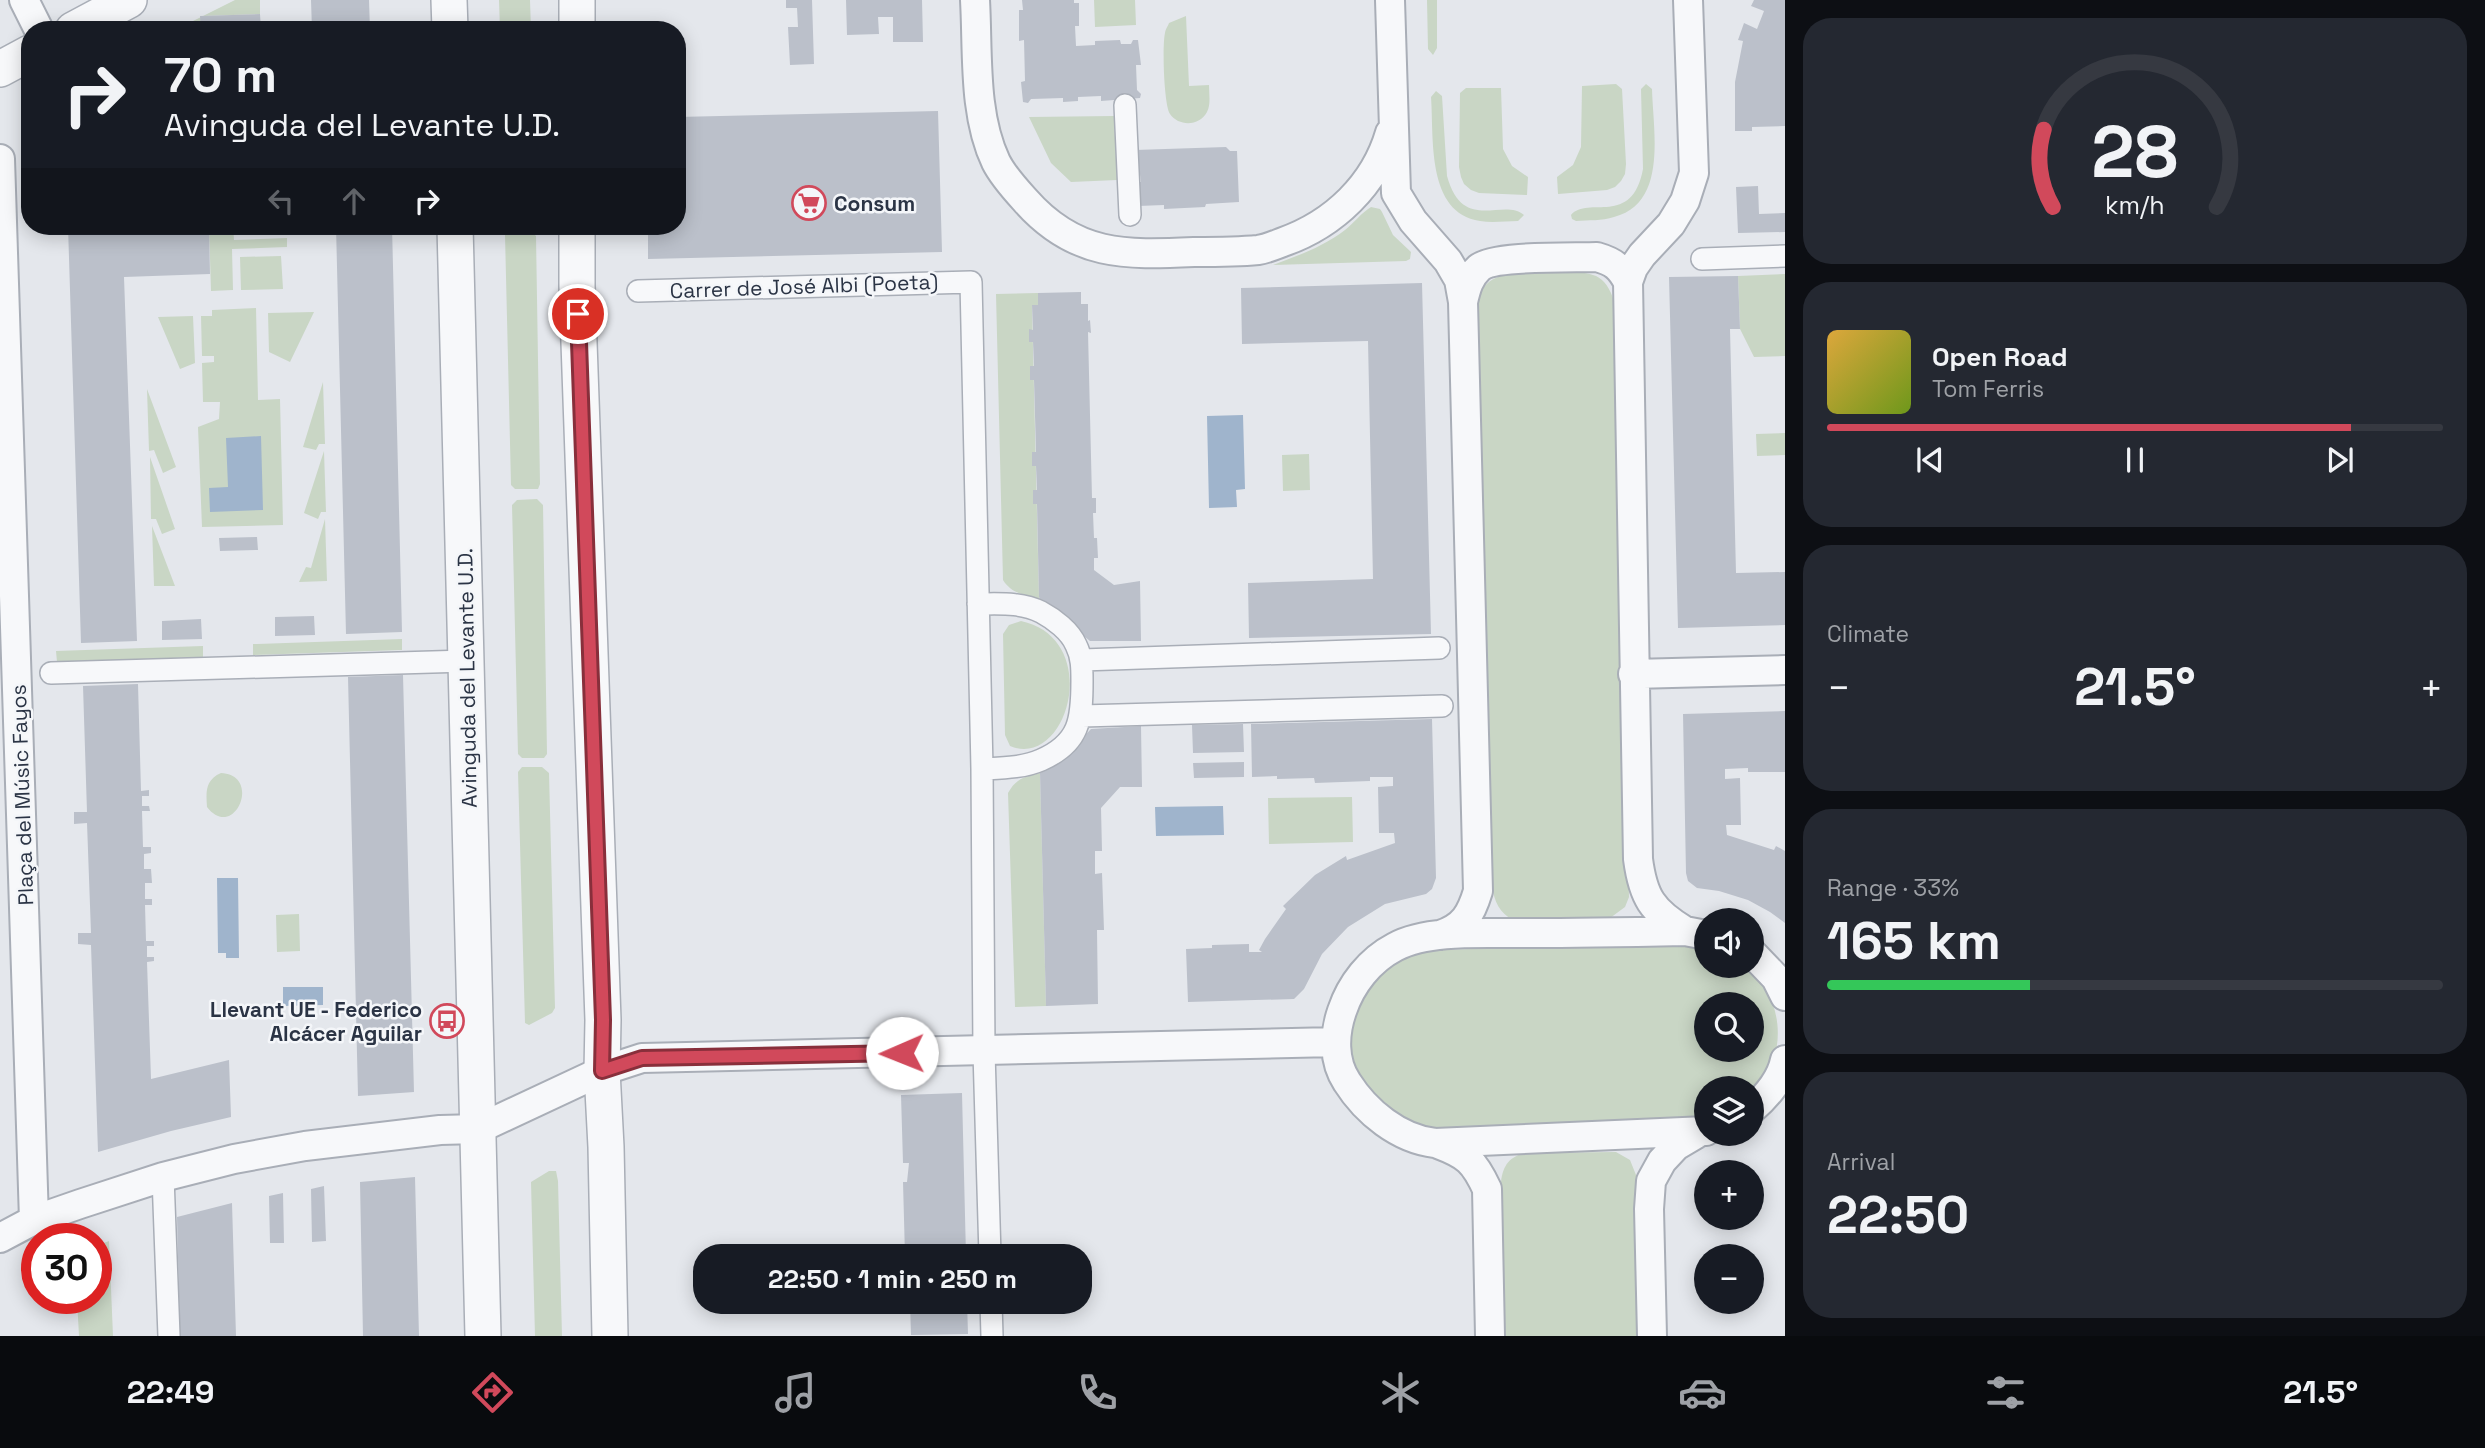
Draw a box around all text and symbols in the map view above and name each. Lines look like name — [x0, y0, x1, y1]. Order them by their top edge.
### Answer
text: 70 m — [164, 44, 277, 106]
icon: right — [49, 49, 140, 140]
text: Avinguda del Levante U.D. — [164, 105, 560, 145]
text: 28 — [2092, 105, 2178, 198]
icon: left — [262, 182, 300, 220]
icon: ahead — [335, 182, 373, 220]
icon: right — [408, 182, 446, 220]
supermarket icon: Consum — [790, 184, 828, 222]
text: km/h — [2105, 189, 2165, 221]
place label: Consum — [834, 190, 915, 217]
street label: Carrer de José Albi (Poeta) — [669, 268, 939, 304]
pin — [548, 284, 608, 344]
icon: arrive — [559, 295, 597, 333]
text: Open Road — [1932, 340, 2068, 374]
text: Tom Ferris — [1932, 374, 2044, 404]
icon: previous — [1911, 441, 1949, 479]
icon: pause — [2116, 441, 2154, 479]
icon: next — [2321, 441, 2359, 479]
street label: Avinguda del Levante U.D. — [451, 548, 483, 808]
text: Climate — [1827, 619, 1909, 649]
text: 21.5° — [2074, 654, 2196, 720]
text: − — [1827, 664, 1851, 712]
text: + — [2419, 664, 2443, 712]
street label: Plaça del Músic Fayos — [5, 684, 39, 906]
text: Range · 33% — [1827, 873, 1959, 903]
map controls — [1694, 908, 1764, 1314]
button: sound — [1694, 908, 1764, 978]
text: 165 km — [1827, 908, 2001, 974]
button: search — [1694, 992, 1764, 1062]
place label: Llevant UE - Federico Alcácer Aguilar — [210, 996, 422, 1047]
bus stop icon: Llevant UE - Federico Alcácer Aguilar — [428, 1002, 466, 1040]
position arrow — [865, 1016, 939, 1090]
button: layers — [1694, 1076, 1764, 1146]
text: Arrival — [1827, 1147, 1895, 1177]
button: + — [1694, 1160, 1764, 1230]
text: 22:50 — [1827, 1182, 1969, 1248]
speed limit sign: 30 — [21, 1223, 112, 1314]
button: − — [1694, 1244, 1764, 1314]
text: 22:50 · 1 min · 250 m — [768, 1262, 1017, 1296]
icon: directions — [468, 1368, 517, 1417]
icon: music — [771, 1368, 820, 1417]
icon: phone — [1073, 1368, 1122, 1417]
icon: climate — [1376, 1368, 1425, 1417]
icon: car — [1678, 1368, 1727, 1417]
icon: filters — [1981, 1368, 2030, 1417]
text: 22:49 — [127, 1372, 214, 1412]
text: 21.5° — [2283, 1372, 2358, 1412]

